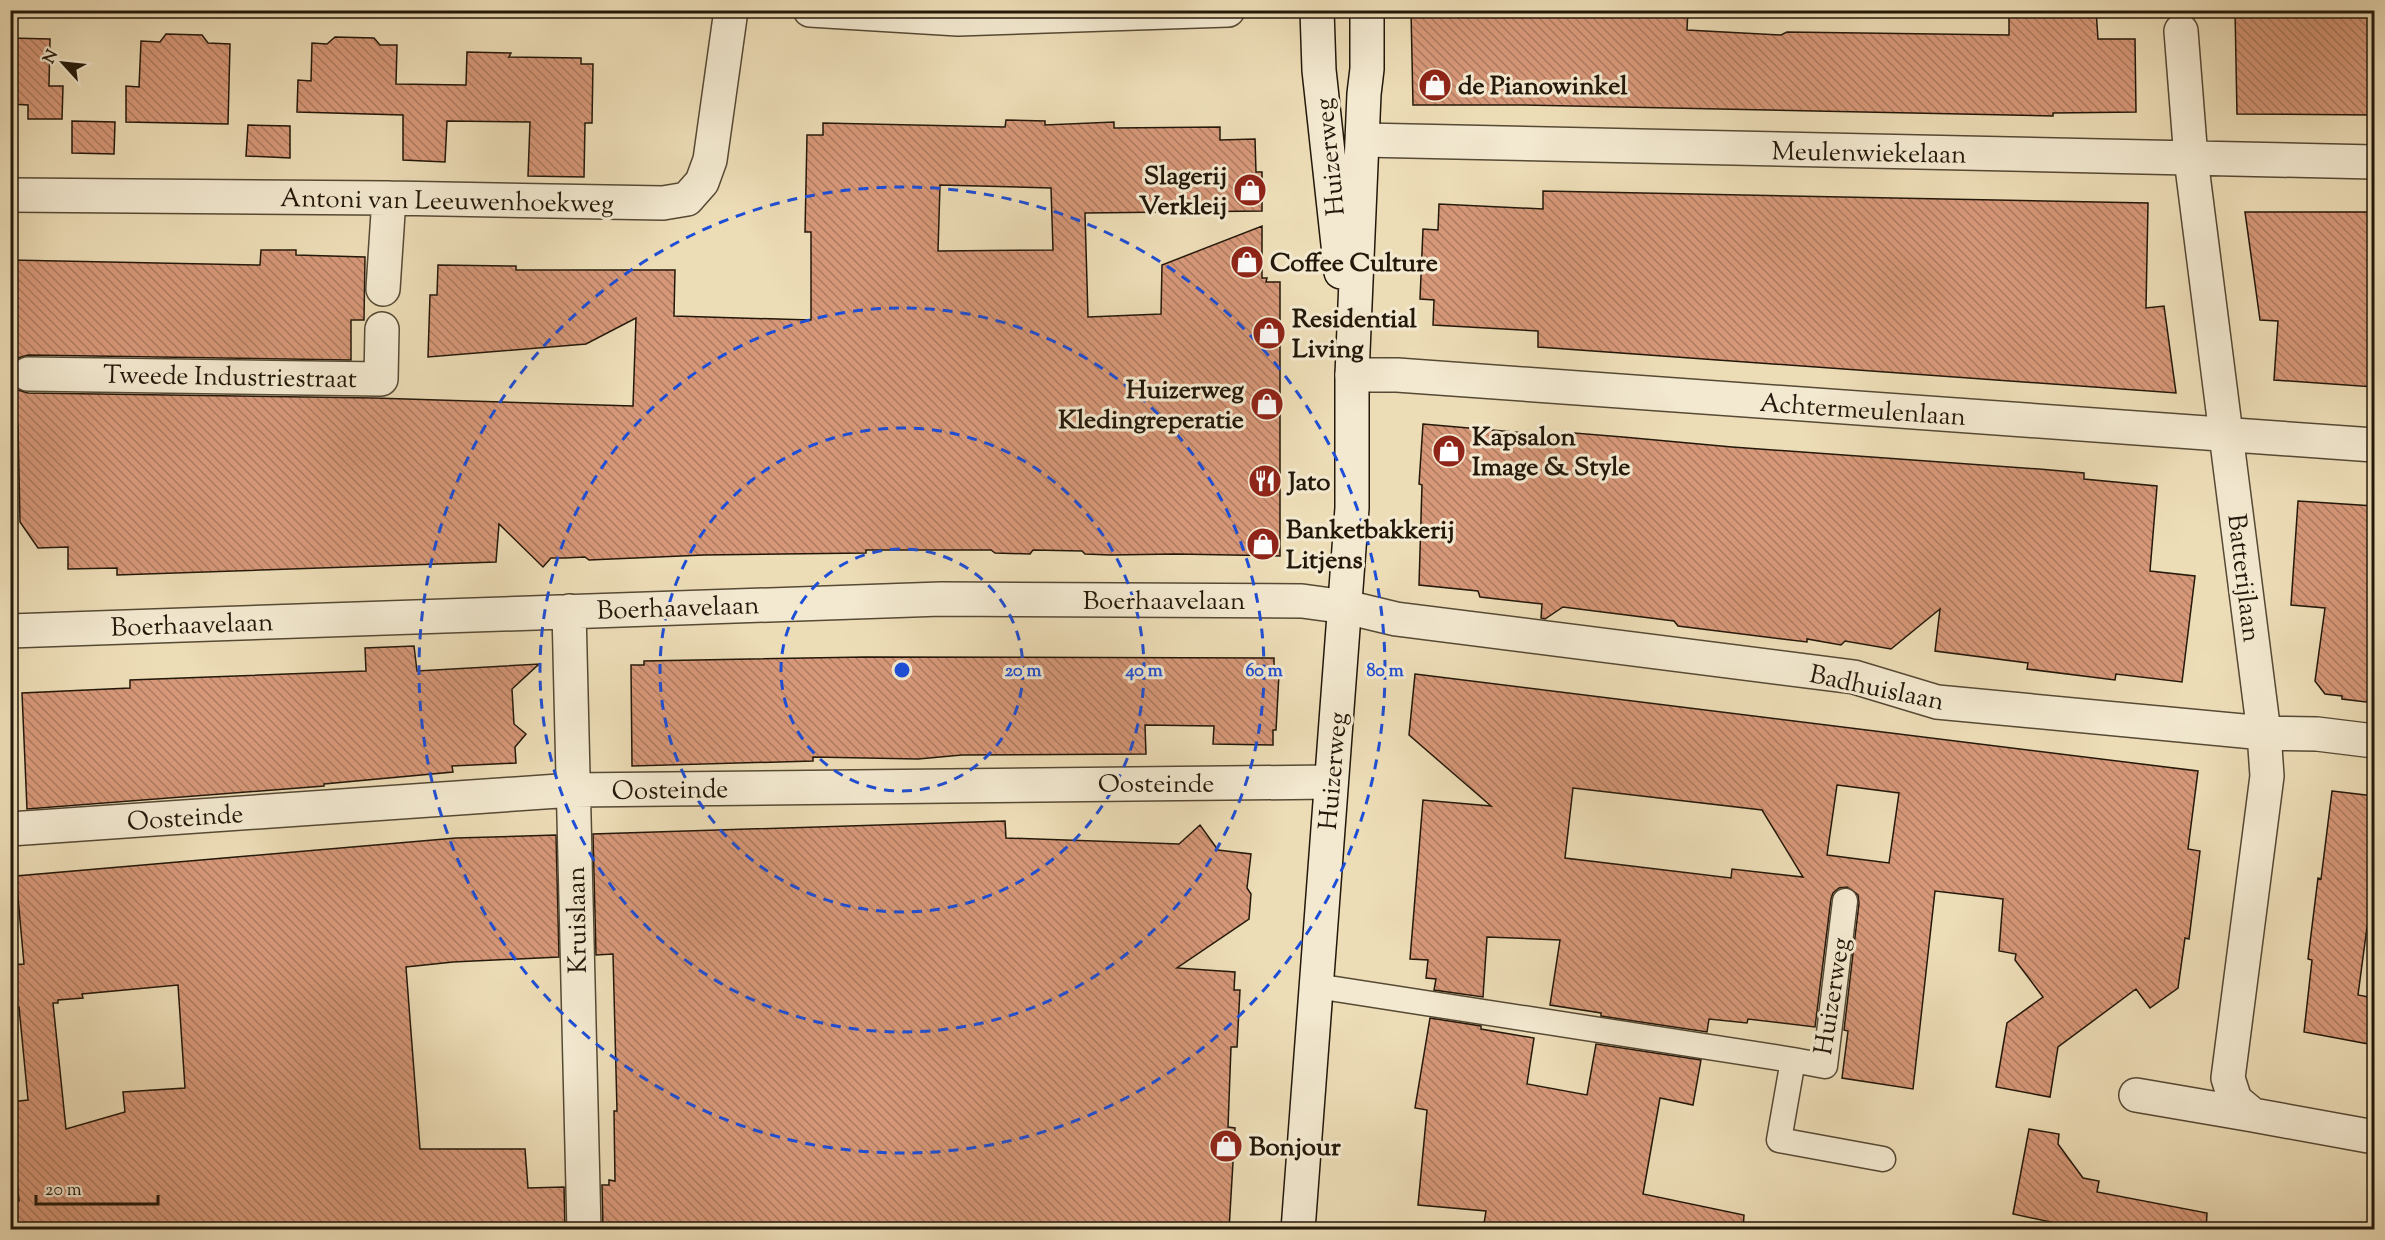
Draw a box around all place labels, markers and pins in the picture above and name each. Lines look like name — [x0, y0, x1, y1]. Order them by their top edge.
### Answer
shop icon: de Pianowinkel — [1417, 67, 1453, 103]
place label: de Pianowinkel — [1458, 69, 1628, 106]
place label: Slagerij Verkleij — [1139, 159, 1227, 226]
shop icon: Slagerij Verkleij — [1232, 172, 1268, 208]
shop icon: Coffee Culture — [1229, 244, 1265, 280]
place label: Coffee Culture — [1270, 246, 1438, 283]
place label: Residential Living — [1292, 302, 1417, 369]
shop icon: Residential Living — [1251, 315, 1287, 351]
place label: Huizerweg Kledingreperatie — [1058, 373, 1244, 440]
shop icon: Huizerweg Kledingreperatie — [1249, 386, 1285, 422]
place label: Kapsalon Image & Style — [1472, 420, 1630, 487]
shop icon: Kapsalon Image & Style — [1431, 433, 1467, 469]
restaurant icon: Jato — [1247, 463, 1283, 499]
place label: Jato — [1286, 465, 1330, 502]
place label: Banketbakkerij Litjens — [1286, 513, 1455, 580]
shop icon: Banketbakkerij Litjens — [1245, 526, 1281, 562]
centre of rings — [892, 660, 912, 680]
shop icon: Bonjour — [1208, 1128, 1244, 1164]
place label: Bonjour — [1249, 1130, 1341, 1167]

